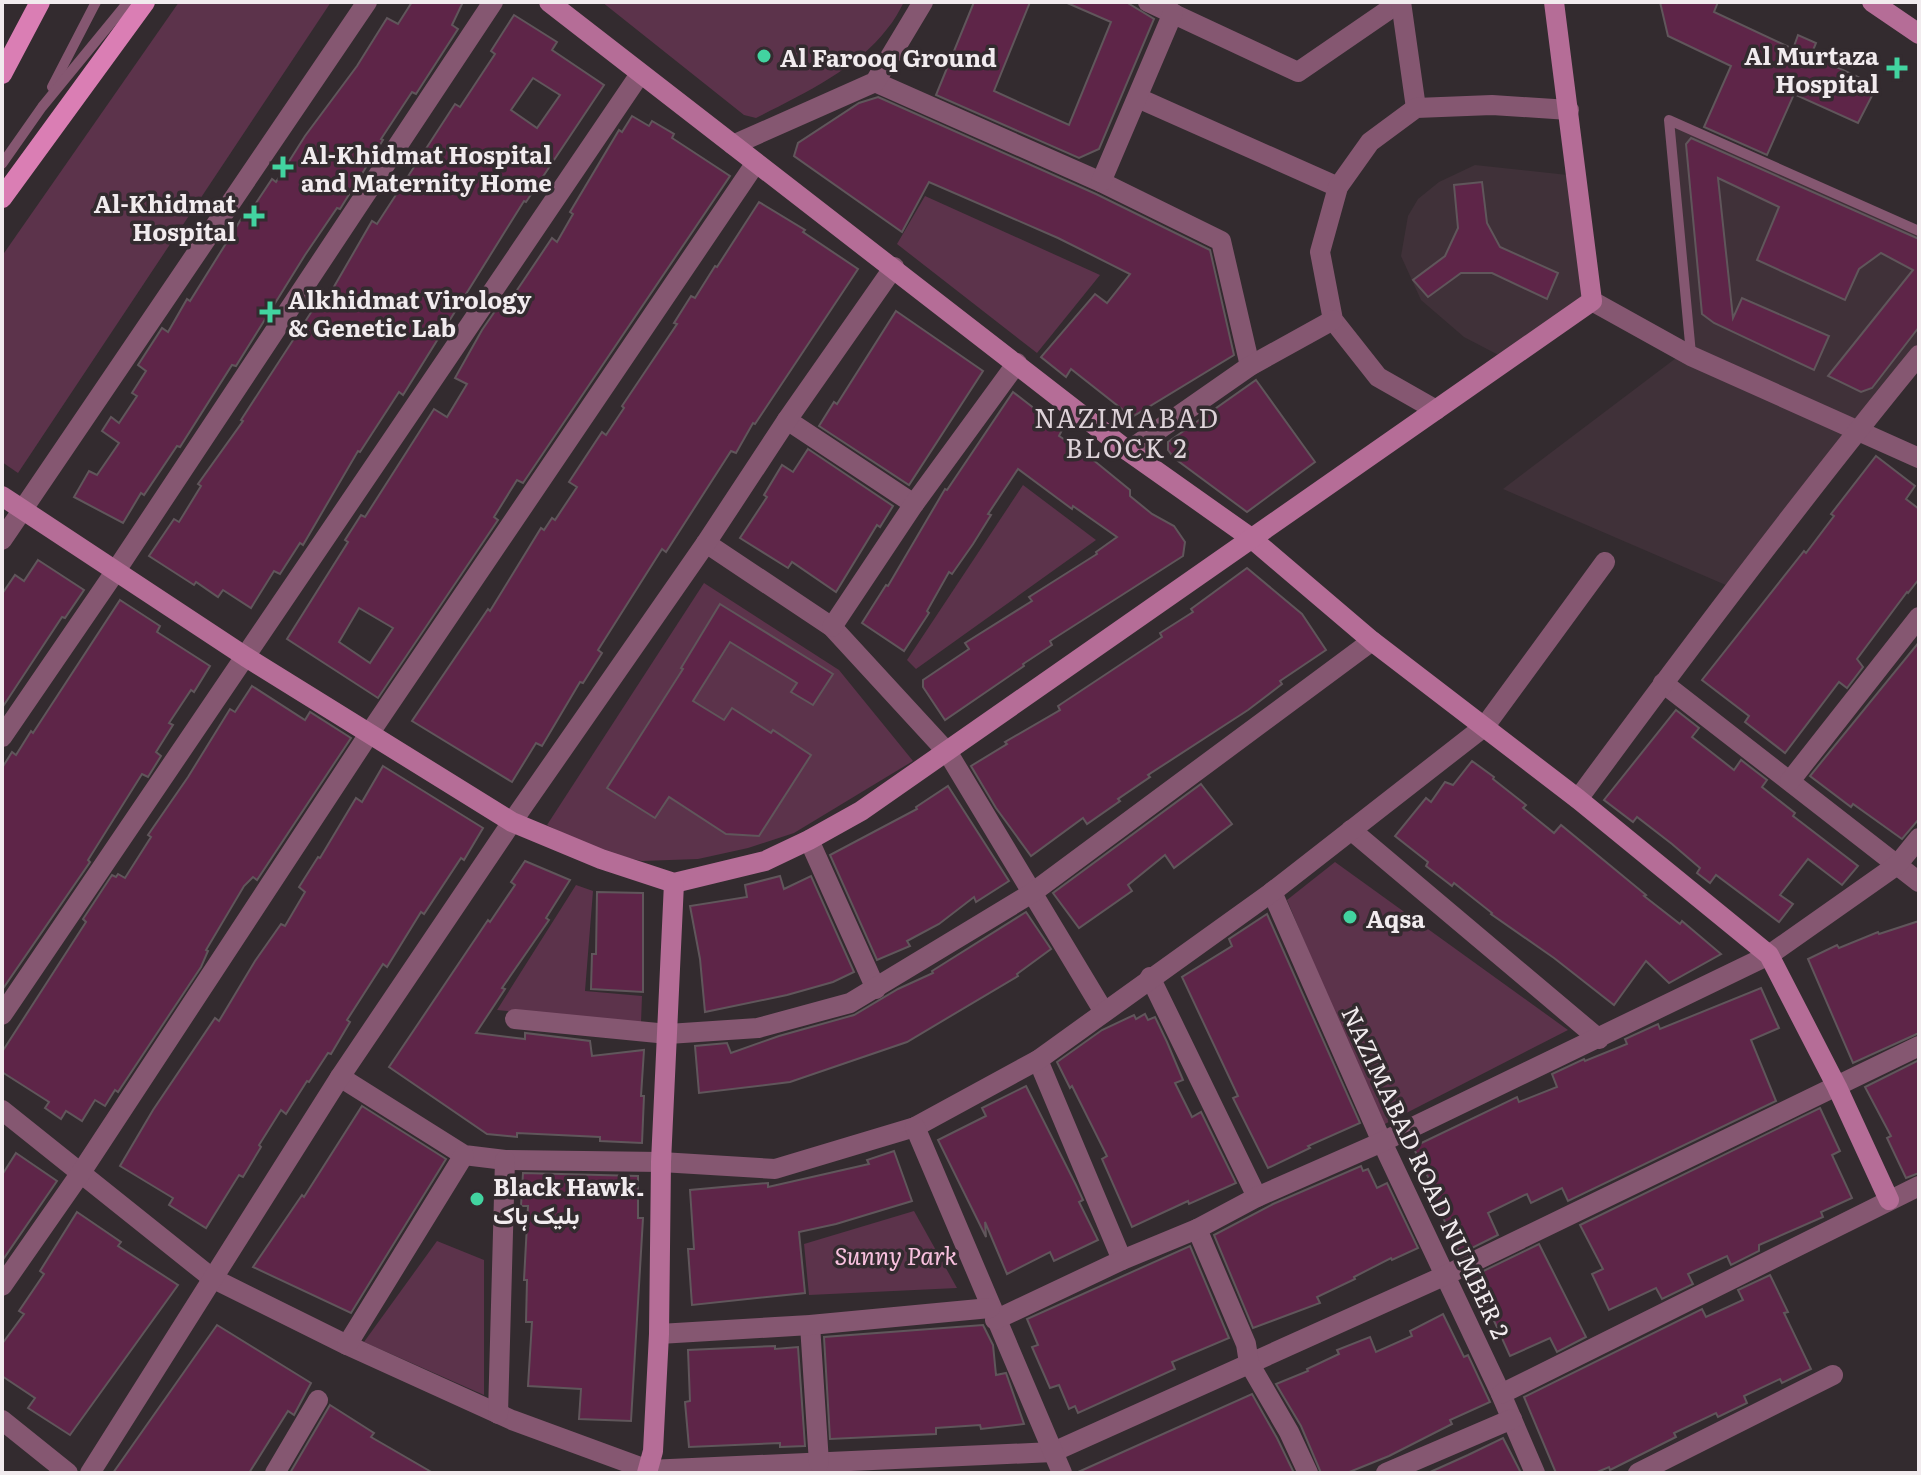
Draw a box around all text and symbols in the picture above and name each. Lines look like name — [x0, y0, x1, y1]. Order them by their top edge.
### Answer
place label: Al Murtaza Hospital — [1744, 37, 1879, 100]
place label: Al Farooq Ground — [780, 39, 997, 74]
marker: Al Farooq Ground — [755, 47, 773, 65]
marker: Al Murtaza Hospital — [1886, 57, 1908, 79]
place label: Al-Khidmat Hospital and Maternity Home — [301, 136, 552, 199]
marker: Al-Khidmat Hospital and Maternity Home — [272, 156, 294, 178]
place label: Al-Khidmat Hospital — [94, 185, 236, 248]
marker: Al-Khidmat Hospital — [243, 205, 265, 227]
place label: Alkhidmat Virology & Genetic Lab — [288, 281, 532, 344]
marker: Alkhidmat Virology & Genetic Lab — [259, 301, 281, 323]
district label: NAZIMABAD BLOCK 2 — [1034, 397, 1220, 466]
place label: Aqsa — [1366, 900, 1425, 935]
marker: Aqsa — [1341, 908, 1359, 926]
street label: NAZIMABAD ROAD NUMBER 2 — [1334, 1000, 1520, 1344]
place label: Black Hawk۔ بلیک ہاک — [493, 1168, 644, 1231]
marker: Black Hawk۔ بلیک ہاک — [468, 1190, 486, 1208]
park label: Sunny Park — [835, 1237, 958, 1272]

